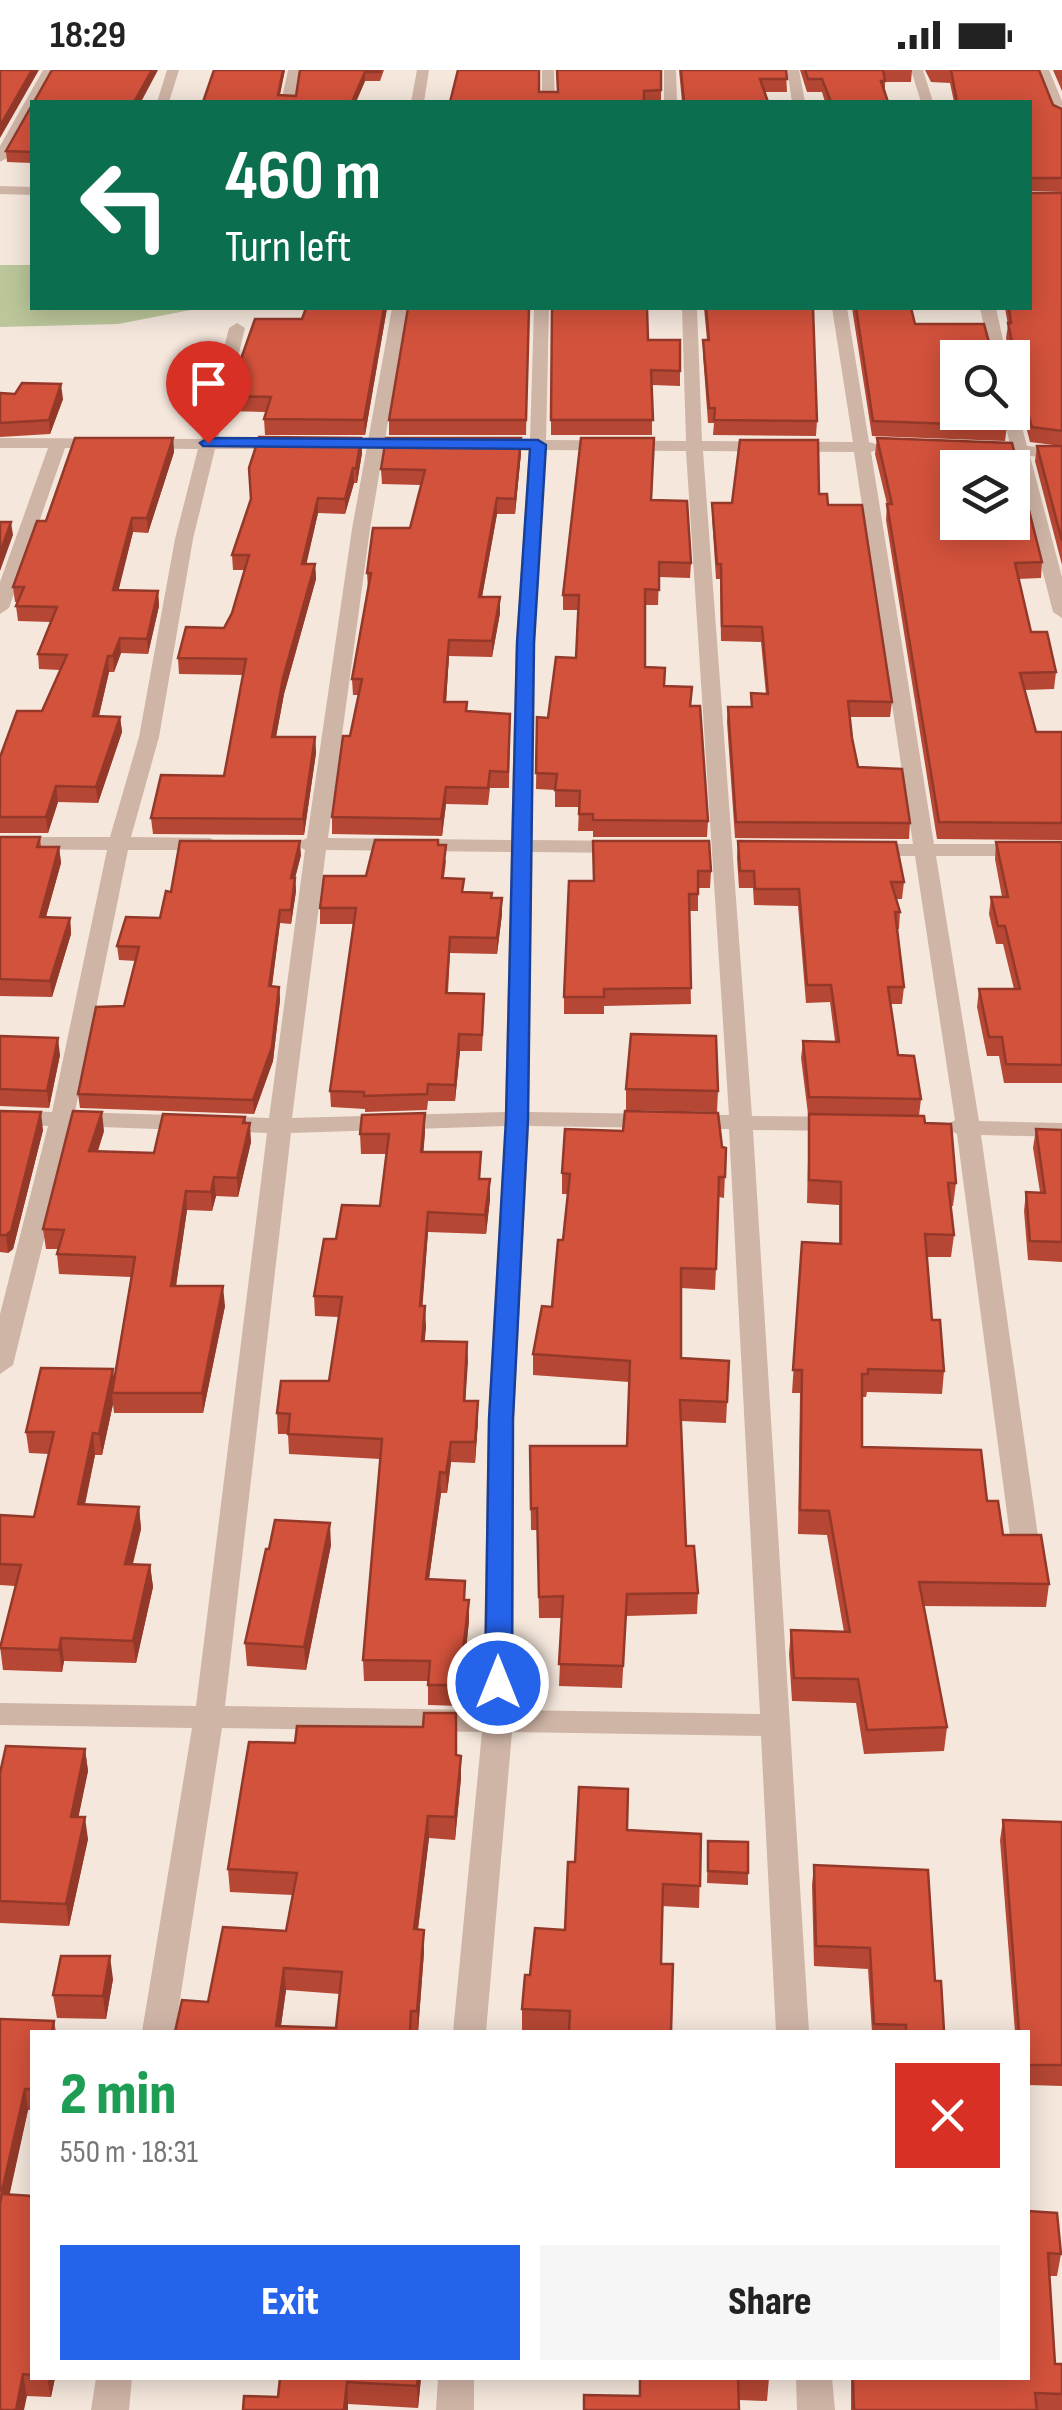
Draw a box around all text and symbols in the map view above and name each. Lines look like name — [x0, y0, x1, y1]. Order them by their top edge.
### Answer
text: 18:29 — [50, 13, 126, 58]
text: 460 m — [225, 135, 381, 219]
icon: left — [60, 140, 190, 270]
text: Turn left — [225, 220, 351, 275]
map controls — [940, 340, 1030, 540]
button: search — [940, 340, 1030, 430]
pin — [166, 341, 251, 444]
icon: arrive — [181, 356, 236, 411]
button: layers — [940, 450, 1030, 540]
position arrow — [446, 1631, 550, 1735]
text: 2 min — [60, 2059, 176, 2131]
button: close — [895, 2063, 1000, 2168]
text: 550 m · 18:31 — [60, 2133, 198, 2172]
button: Exit — [60, 2245, 520, 2360]
button: Share — [540, 2245, 1000, 2360]

